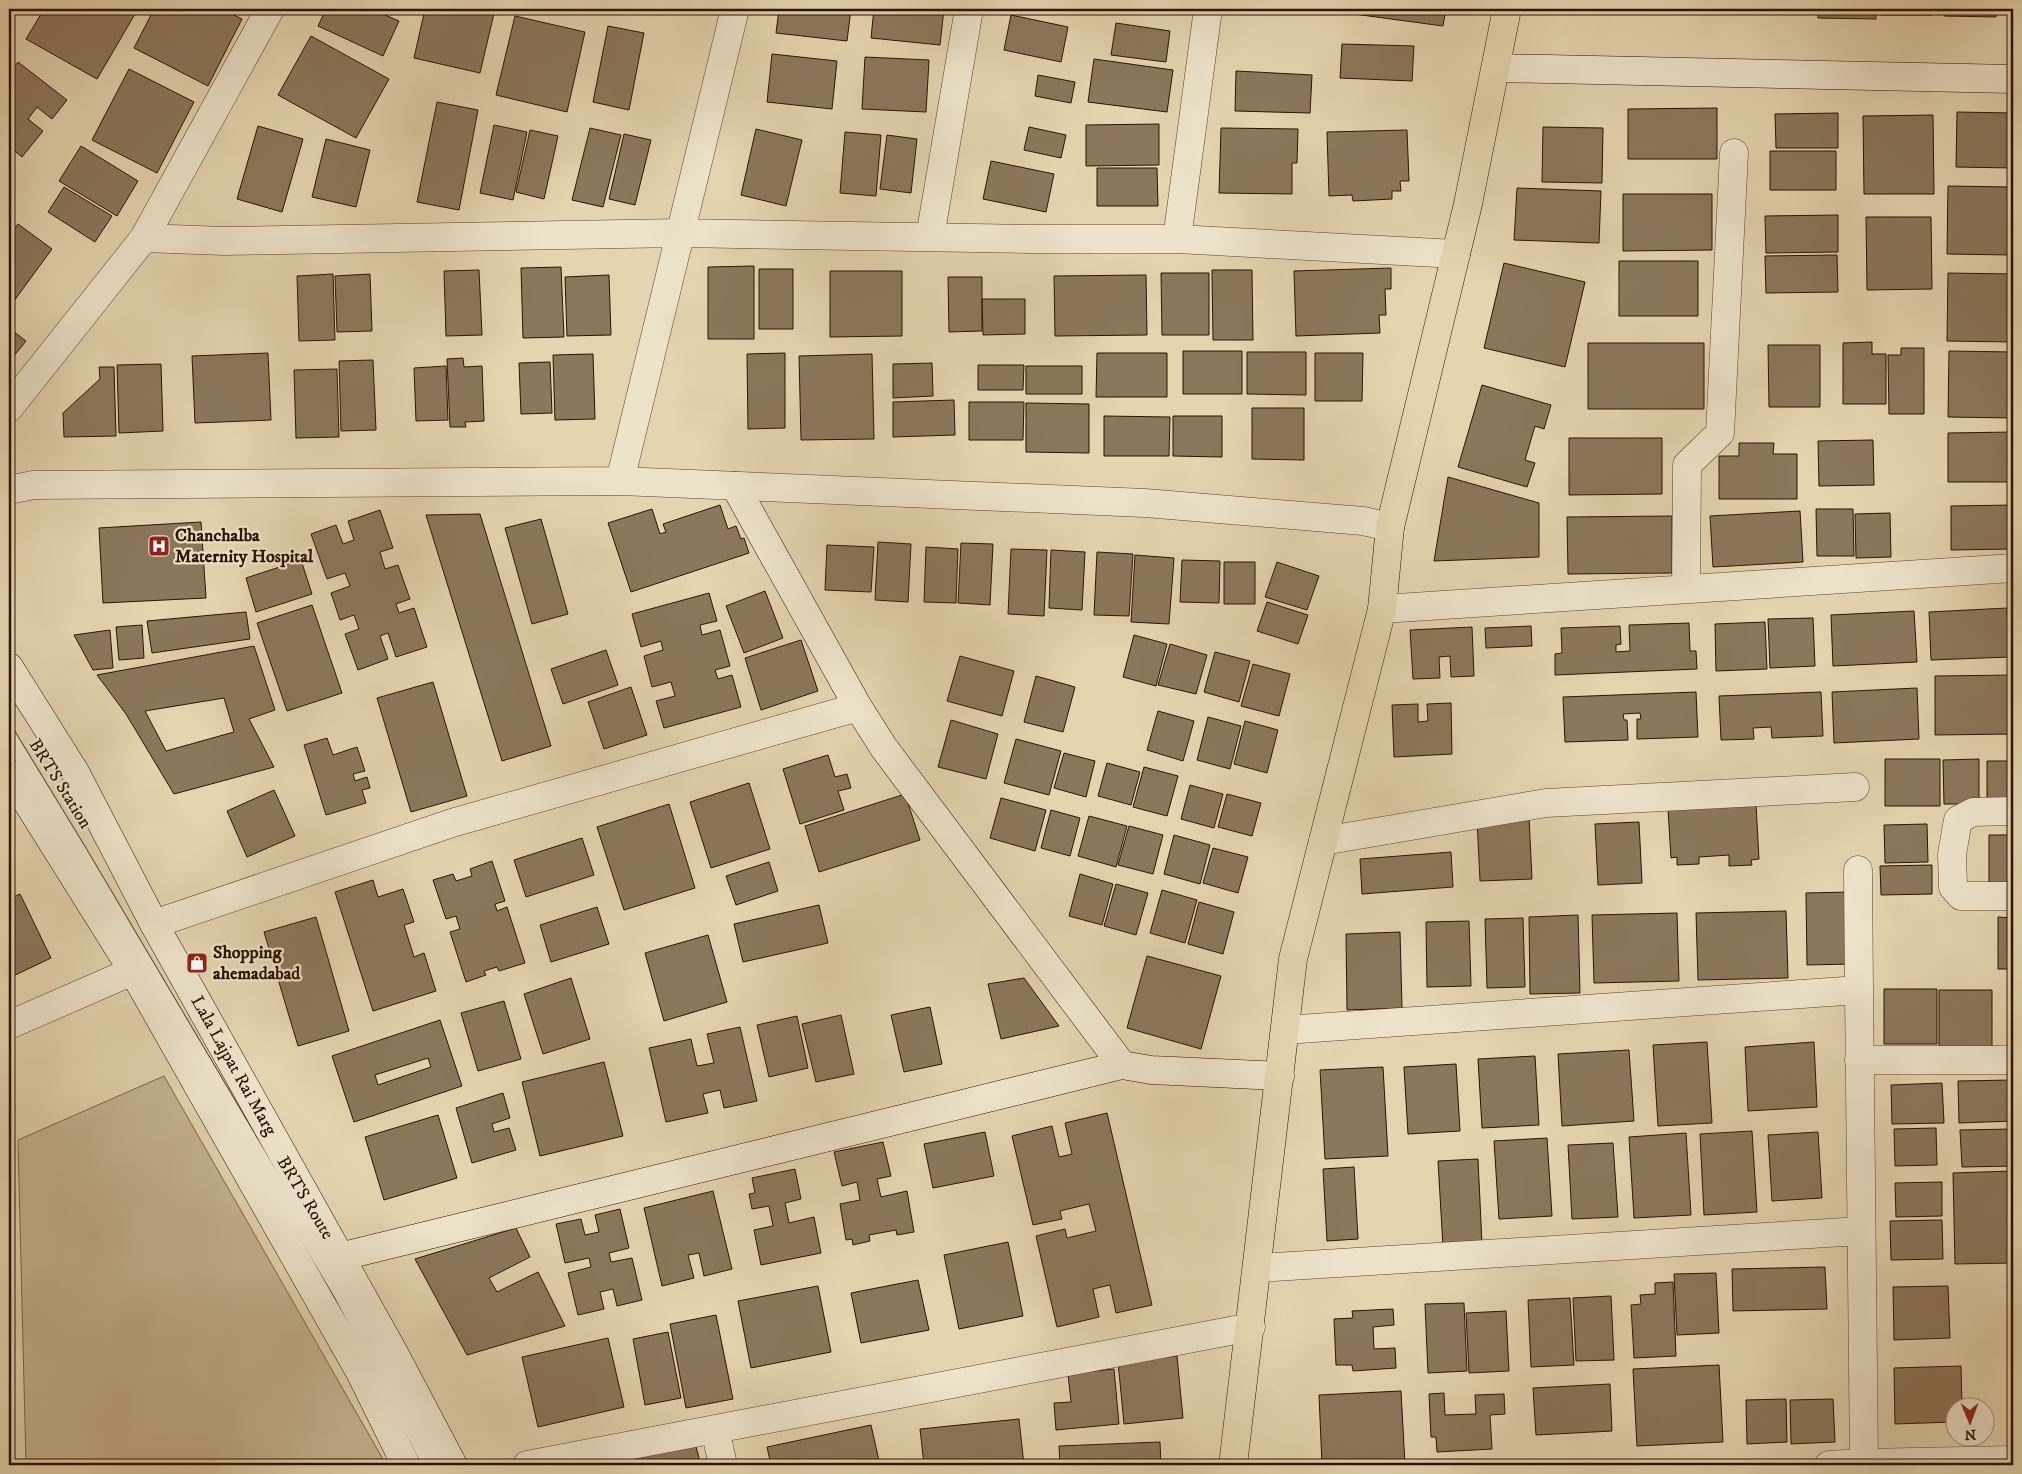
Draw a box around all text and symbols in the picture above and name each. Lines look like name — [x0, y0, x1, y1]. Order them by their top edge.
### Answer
place label: Chanchalba Maternity Hospital — [175, 525, 314, 568]
hospital icon: Chanchalba Maternity Hospital — [147, 534, 171, 558]
street label: BRTS Station — [24, 735, 97, 833]
place label: Shopping ahemadabad — [213, 942, 301, 985]
shop icon: Shopping ahemadabad — [185, 951, 209, 975]
street label: Lala Lajpat Rai Marg — [186, 992, 281, 1140]
street label: BRTS Route — [272, 1153, 338, 1243]
north arrow — [1944, 1396, 1994, 1446]
text: N — [1964, 1425, 1976, 1443]

